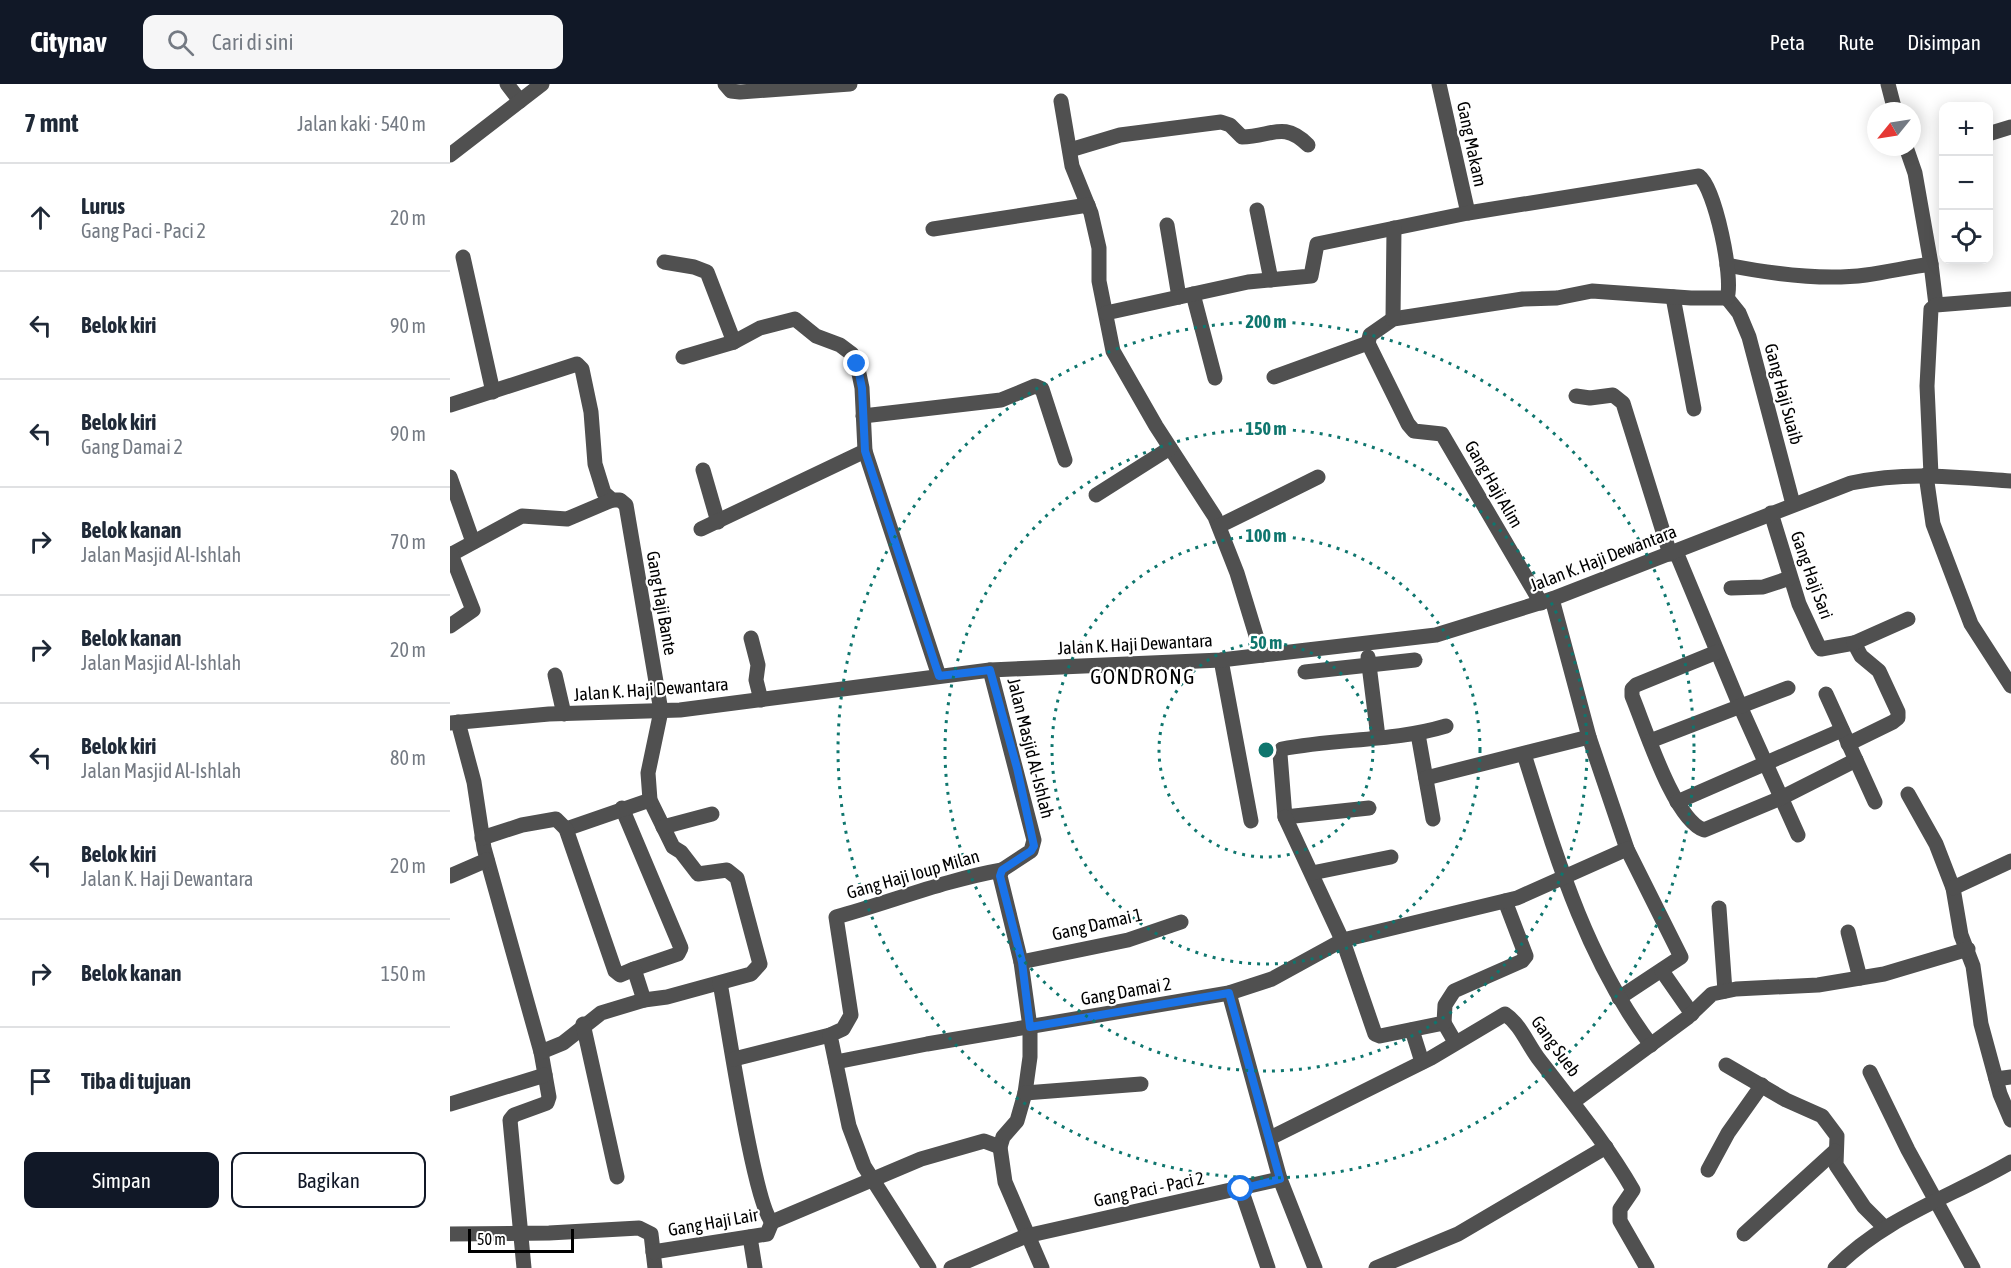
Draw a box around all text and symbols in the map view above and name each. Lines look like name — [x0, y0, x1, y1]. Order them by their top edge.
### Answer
search box — [143, 15, 563, 69]
text: Citynav — [30, 26, 107, 58]
icon: search — [164, 26, 197, 59]
text: Cari di sini — [212, 29, 294, 55]
text: Peta — [1770, 30, 1805, 54]
text: Rute — [1838, 30, 1874, 54]
text: Disimpan — [1907, 30, 1981, 54]
street label: Gang Makam — [1453, 99, 1491, 189]
north arrow — [1867, 102, 1921, 156]
map controls — [1939, 102, 1993, 264]
button: + — [1939, 102, 1993, 156]
text: 7 mnt — [24, 108, 79, 138]
text: Jalan kaki · 540 m — [297, 112, 426, 135]
button: − — [1939, 156, 1993, 210]
text: Lurus — [81, 193, 125, 219]
icon: ahead — [24, 201, 57, 234]
text: 20 m — [390, 206, 426, 229]
button: locate — [1939, 210, 1993, 264]
text: Gang Paci - Paci 2 — [81, 219, 206, 242]
icon: left — [24, 309, 57, 342]
text: 200 m — [1246, 311, 1286, 332]
text: Belok kiri — [81, 312, 156, 338]
text: 90 m — [390, 314, 426, 337]
street label: Gang Haji Suaib — [1760, 341, 1808, 447]
route end — [843, 350, 869, 376]
text: Belok kiri — [81, 409, 156, 435]
icon: left — [24, 417, 57, 450]
text: 150 m — [1246, 418, 1286, 439]
text: 90 m — [390, 422, 426, 445]
text: Gang Damai 2 — [81, 435, 183, 458]
street label: Gang Haji Alim — [1461, 437, 1527, 531]
text: Belok kanan — [81, 517, 182, 543]
street label: Jalan K. Haji Dewantara — [1527, 520, 1679, 596]
icon: right — [24, 525, 57, 558]
text: 100 m — [1246, 525, 1286, 546]
street label: Gang Haji Sari — [1786, 528, 1838, 622]
text: 70 m — [390, 530, 426, 553]
text: Jalan Masjid Al-Ishlah — [81, 543, 241, 566]
street label: Gang Haji Bante — [643, 549, 681, 657]
text: Belok kanan — [81, 625, 182, 651]
street label: Jalan K. Haji Dewantara — [1057, 629, 1213, 659]
text: 50 m — [1250, 632, 1282, 653]
icon: right — [24, 633, 57, 666]
text: 20 m — [390, 638, 426, 661]
text: Jalan Masjid Al-Ishlah — [81, 651, 241, 674]
district label: GONDRONG — [1090, 664, 1196, 688]
street label: Jalan K. Haji Dewantara — [573, 673, 729, 705]
street label: Jalan Masjid Al-Ishlah — [1003, 676, 1059, 820]
text: Belok kiri — [81, 733, 156, 759]
centre of rings — [1256, 740, 1276, 760]
icon: left — [24, 741, 57, 774]
text: 80 m — [390, 746, 426, 769]
text: Jalan Masjid Al-Ishlah — [81, 759, 241, 782]
text: Belok kiri — [81, 841, 156, 867]
street label: Gang Haji Ioup Milan — [844, 845, 982, 903]
icon: left — [24, 849, 57, 882]
text: 20 m — [390, 854, 426, 877]
text: Jalan K. Haji Dewantara — [81, 867, 253, 890]
street label: Gang Damai 1 — [1050, 903, 1144, 945]
icon: right — [24, 957, 57, 990]
text: Belok kanan — [81, 960, 182, 986]
text: 150 m — [381, 962, 426, 985]
street label: Gang Damai 2 — [1079, 973, 1173, 1009]
street label: Gang Sueb — [1527, 1012, 1585, 1080]
icon: arrive — [24, 1065, 57, 1098]
text: Tiba di tujuan — [81, 1068, 191, 1094]
button: Simpan — [24, 1152, 219, 1208]
button: Bagikan — [231, 1152, 426, 1208]
street label: Gang Paci - Paci 2 — [1092, 1167, 1206, 1211]
route start — [1227, 1175, 1253, 1201]
street label: Gang Haji Lair — [666, 1204, 760, 1240]
scale bar — [468, 1226, 574, 1254]
text: 50 m — [477, 1230, 506, 1248]

